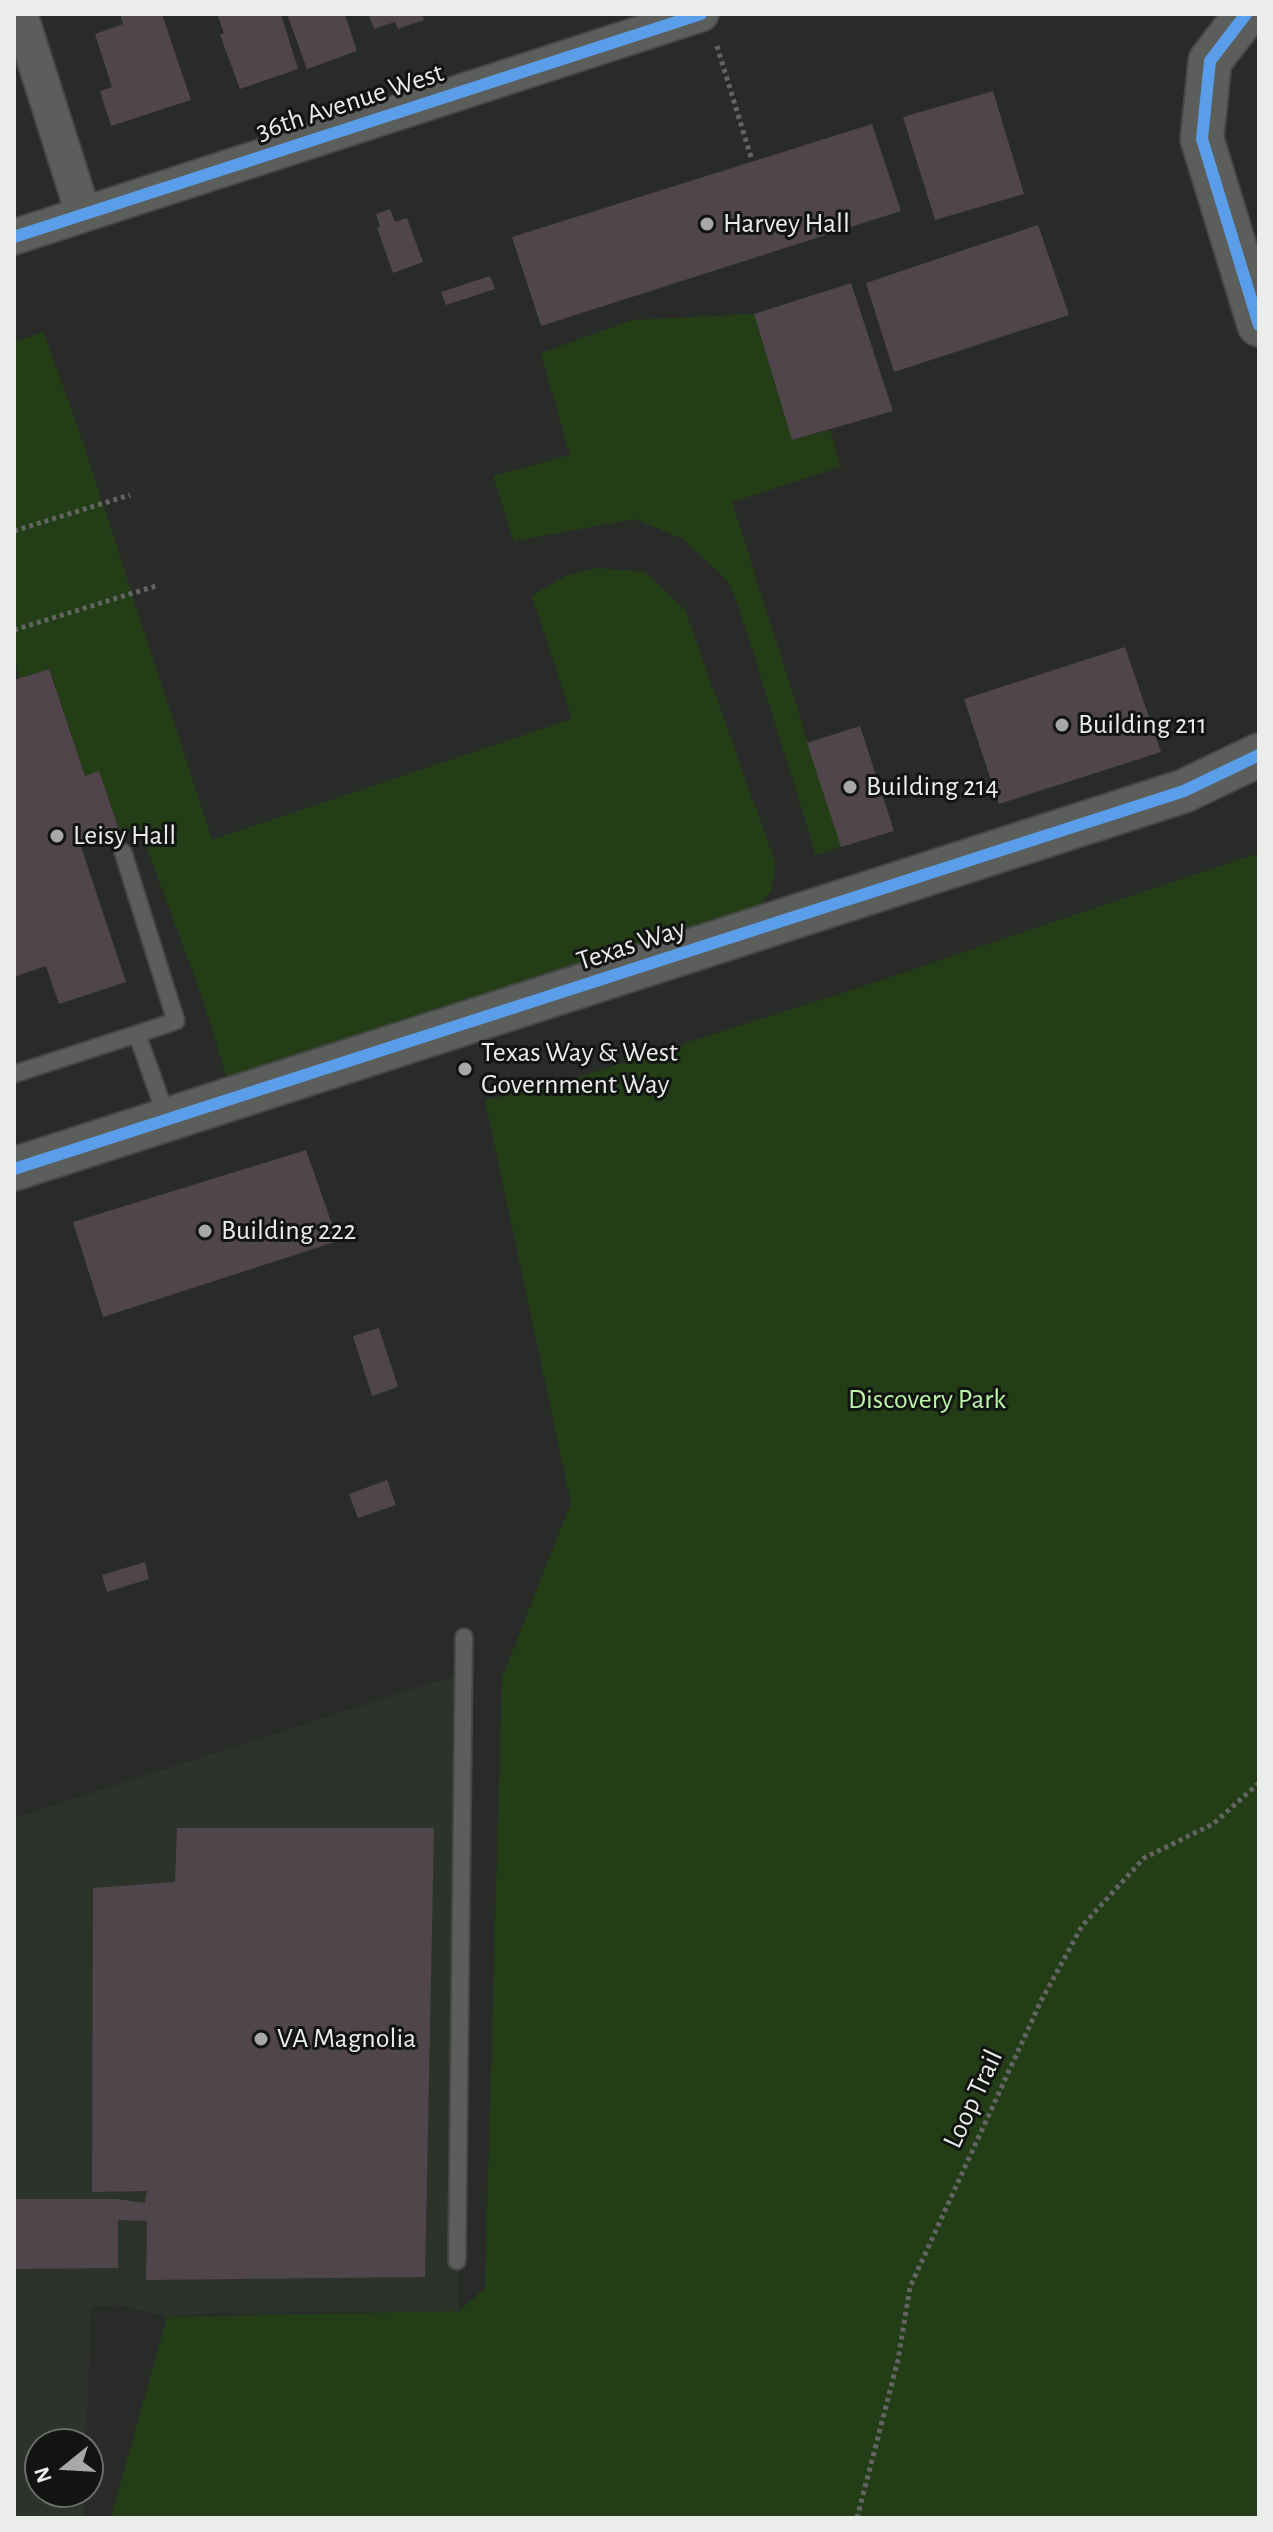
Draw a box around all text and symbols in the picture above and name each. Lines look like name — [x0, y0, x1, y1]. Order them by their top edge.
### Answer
street label: 36th Avenue West — [252, 56, 448, 148]
place label: Harvey Hall — [723, 207, 850, 241]
marker: Harvey Hall — [698, 215, 716, 233]
place label: Building 211 — [1078, 708, 1207, 742]
marker: Building 211 — [1053, 716, 1071, 734]
place label: Building 214 — [866, 770, 999, 804]
marker: Building 214 — [841, 778, 859, 796]
place label: Leisy Hall — [73, 819, 176, 853]
marker: Leisy Hall — [48, 827, 66, 845]
street label: Texas Way — [572, 912, 690, 978]
place label: Texas Way & West Government Way — [481, 1036, 678, 1102]
marker: Texas Way & West Government Way — [456, 1060, 474, 1078]
place label: Building 222 — [221, 1214, 356, 1248]
marker: Building 222 — [196, 1222, 214, 1240]
park label: Discovery Park — [848, 1383, 1006, 1417]
place label: VA Magnolia — [277, 2022, 416, 2056]
marker: VA Magnolia — [252, 2030, 270, 2048]
street label: Loop Trail — [936, 2044, 1010, 2154]
north arrow — [24, 2428, 104, 2508]
text: N — [30, 2464, 56, 2485]

